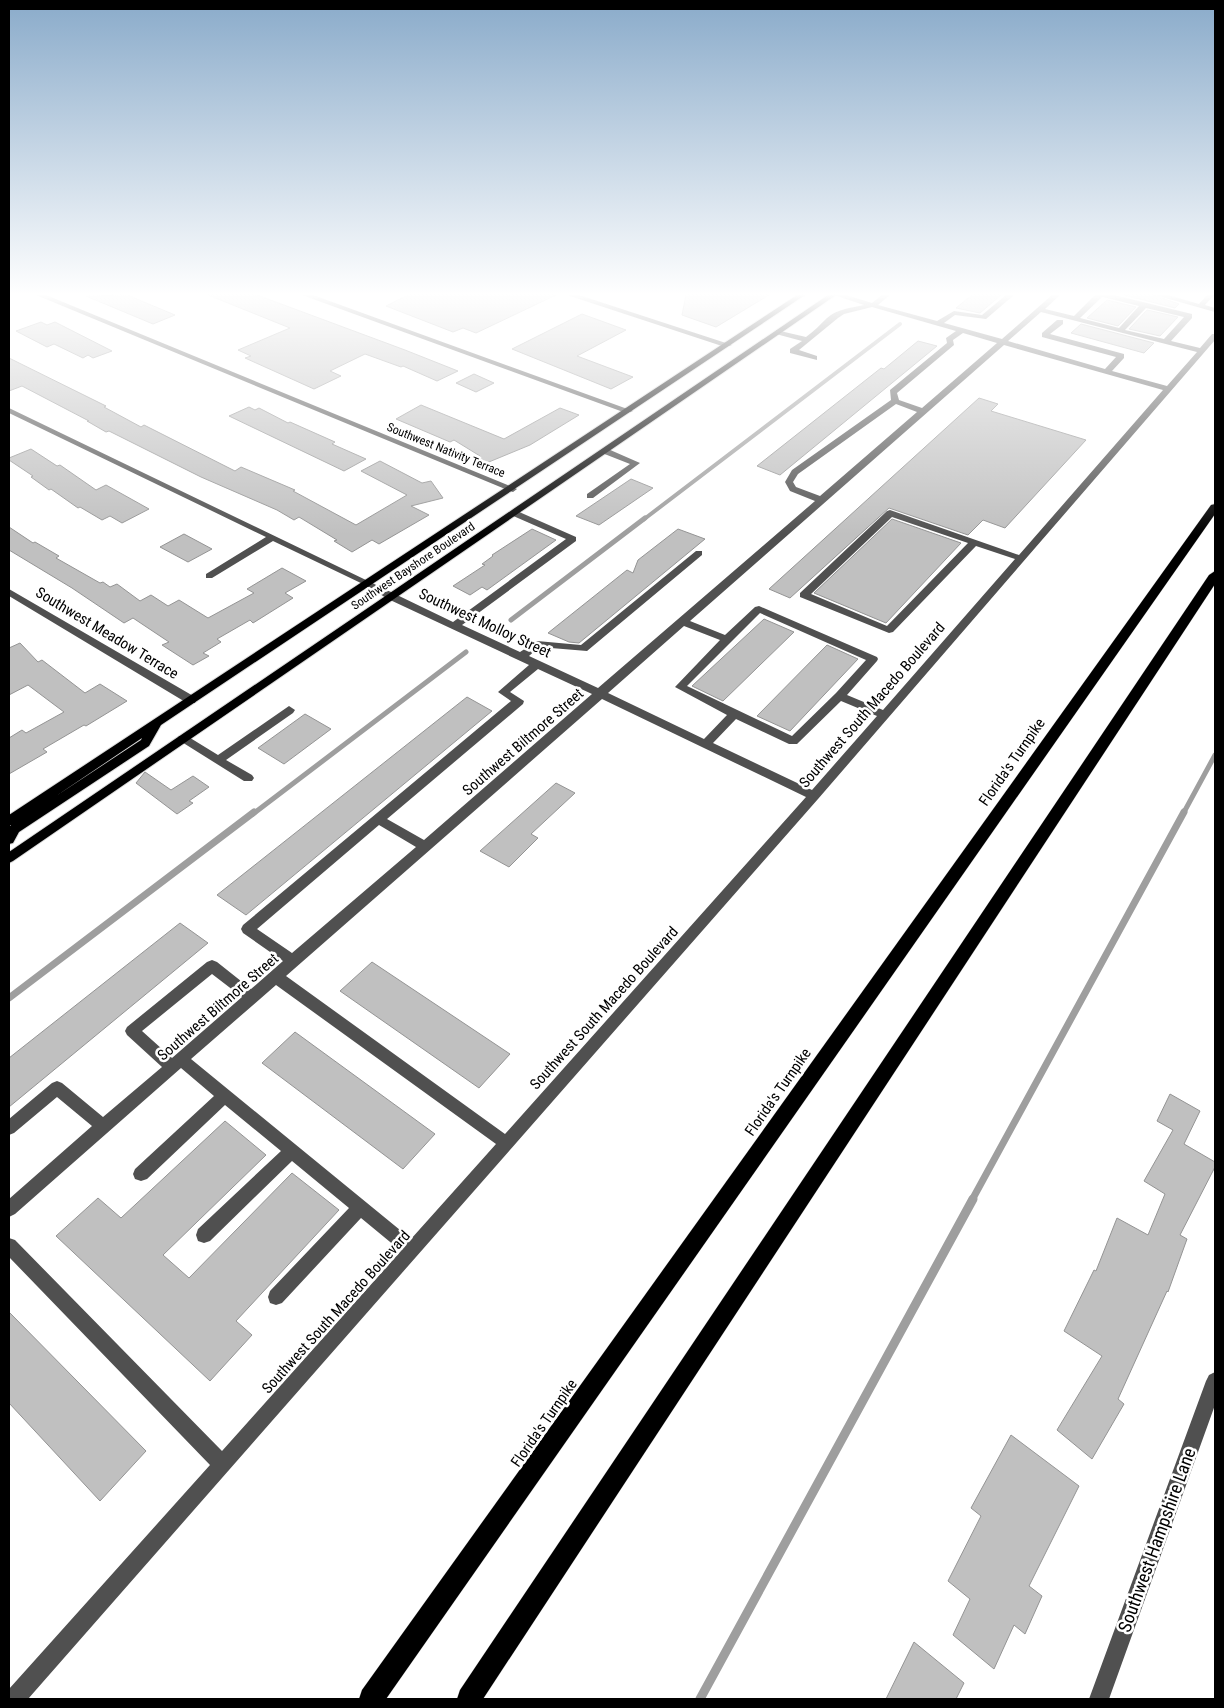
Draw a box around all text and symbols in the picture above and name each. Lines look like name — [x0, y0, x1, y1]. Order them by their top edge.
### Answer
street label: Southwest Nativity Terrace — [385, 420, 508, 480]
street label: Southwest Bayshore Boulevard — [349, 519, 477, 613]
street label: Southwest Meadow Terrace — [32, 583, 182, 683]
street label: Southwest Molloy Street — [416, 584, 554, 662]
street label: Southwest South Macedo Boulevard — [795, 619, 949, 791]
street label: Southwest Biltmore Street — [459, 685, 587, 799]
street label: Florida's Turnpike — [975, 715, 1049, 809]
street label: Southwest South Macedo Boulevard — [526, 923, 682, 1093]
street label: Southwest Biltmore Street — [154, 950, 282, 1064]
street label: Florida's Turnpike — [741, 1045, 815, 1139]
street label: Southwest South Macedo Boulevard — [258, 1227, 414, 1397]
street label: Florida's Turnpike — [507, 1376, 581, 1470]
street label: Southwest Hampshire Lane — [1113, 1445, 1200, 1635]

